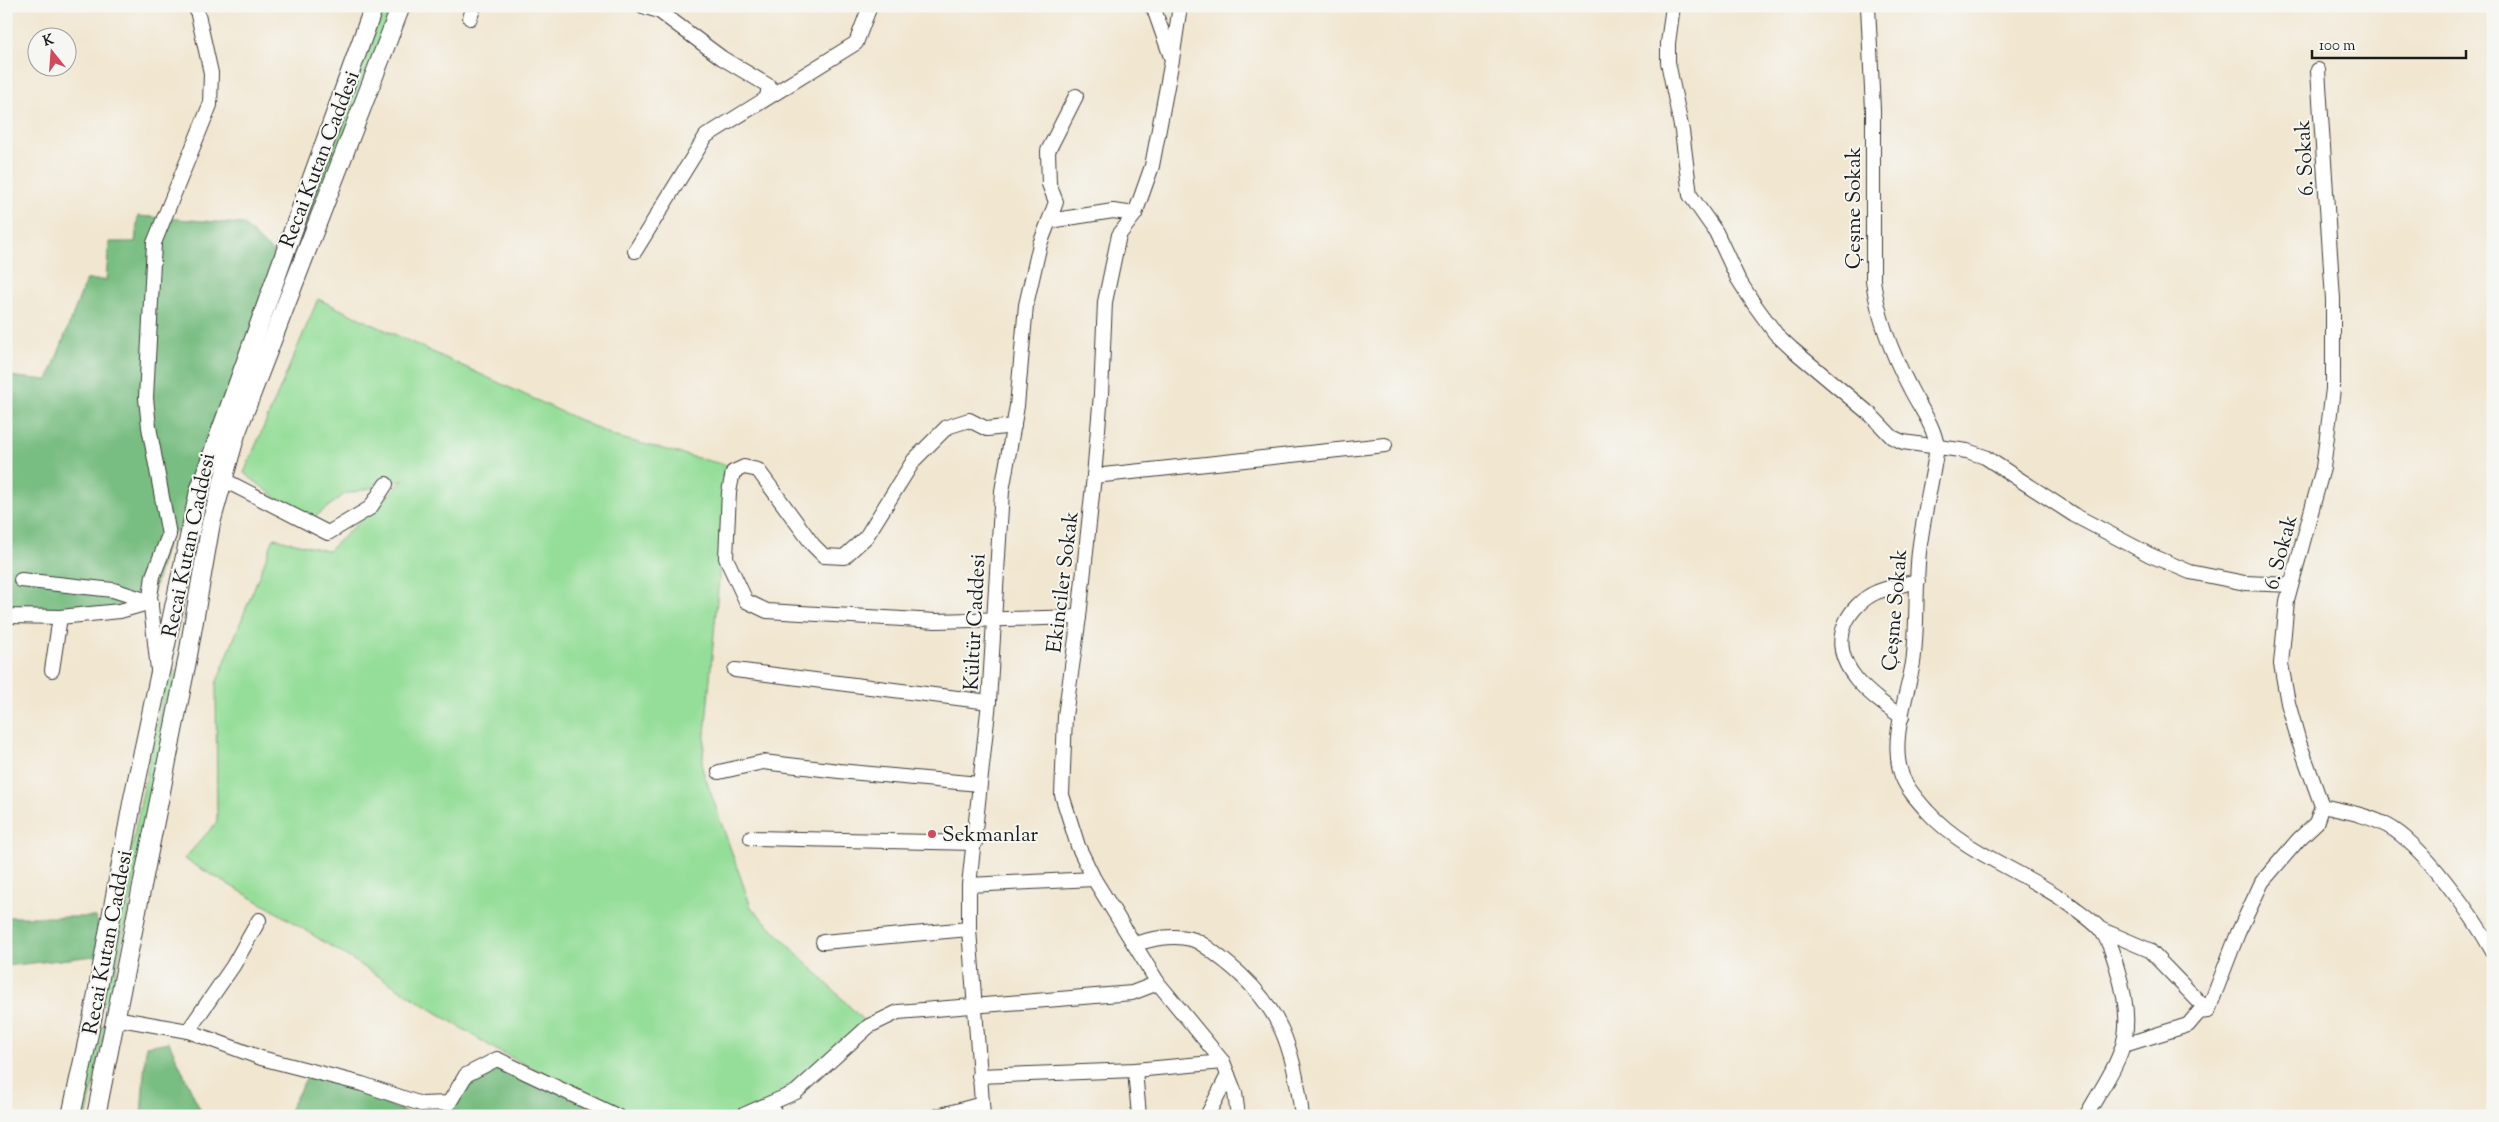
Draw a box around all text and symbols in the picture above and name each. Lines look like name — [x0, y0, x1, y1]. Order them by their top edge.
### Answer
north arrow — [28, 28, 78, 78]
scale bar — [2312, 28, 2465, 60]
text: K — [41, 30, 57, 53]
text: 100 m — [2319, 36, 2356, 57]
street label: Recai Kutan Caddesi — [273, 67, 368, 253]
street label: 6. Sokak — [2289, 118, 2323, 197]
street label: Çeşme Sokak — [1840, 146, 1870, 269]
street label: Recai Kutan Caddesi — [156, 451, 224, 640]
street label: Ekinciler Sokak — [1040, 509, 1088, 655]
street label: 6. Sokak — [2258, 511, 2306, 593]
street label: Çeşme Sokak — [1876, 547, 1916, 672]
street label: Kültür Caddesi — [957, 553, 995, 691]
place label: Sekmanlar — [942, 821, 1038, 851]
marker: Sekmanlar — [926, 828, 938, 840]
street label: Recai Kutan Caddesi — [76, 847, 142, 1037]

